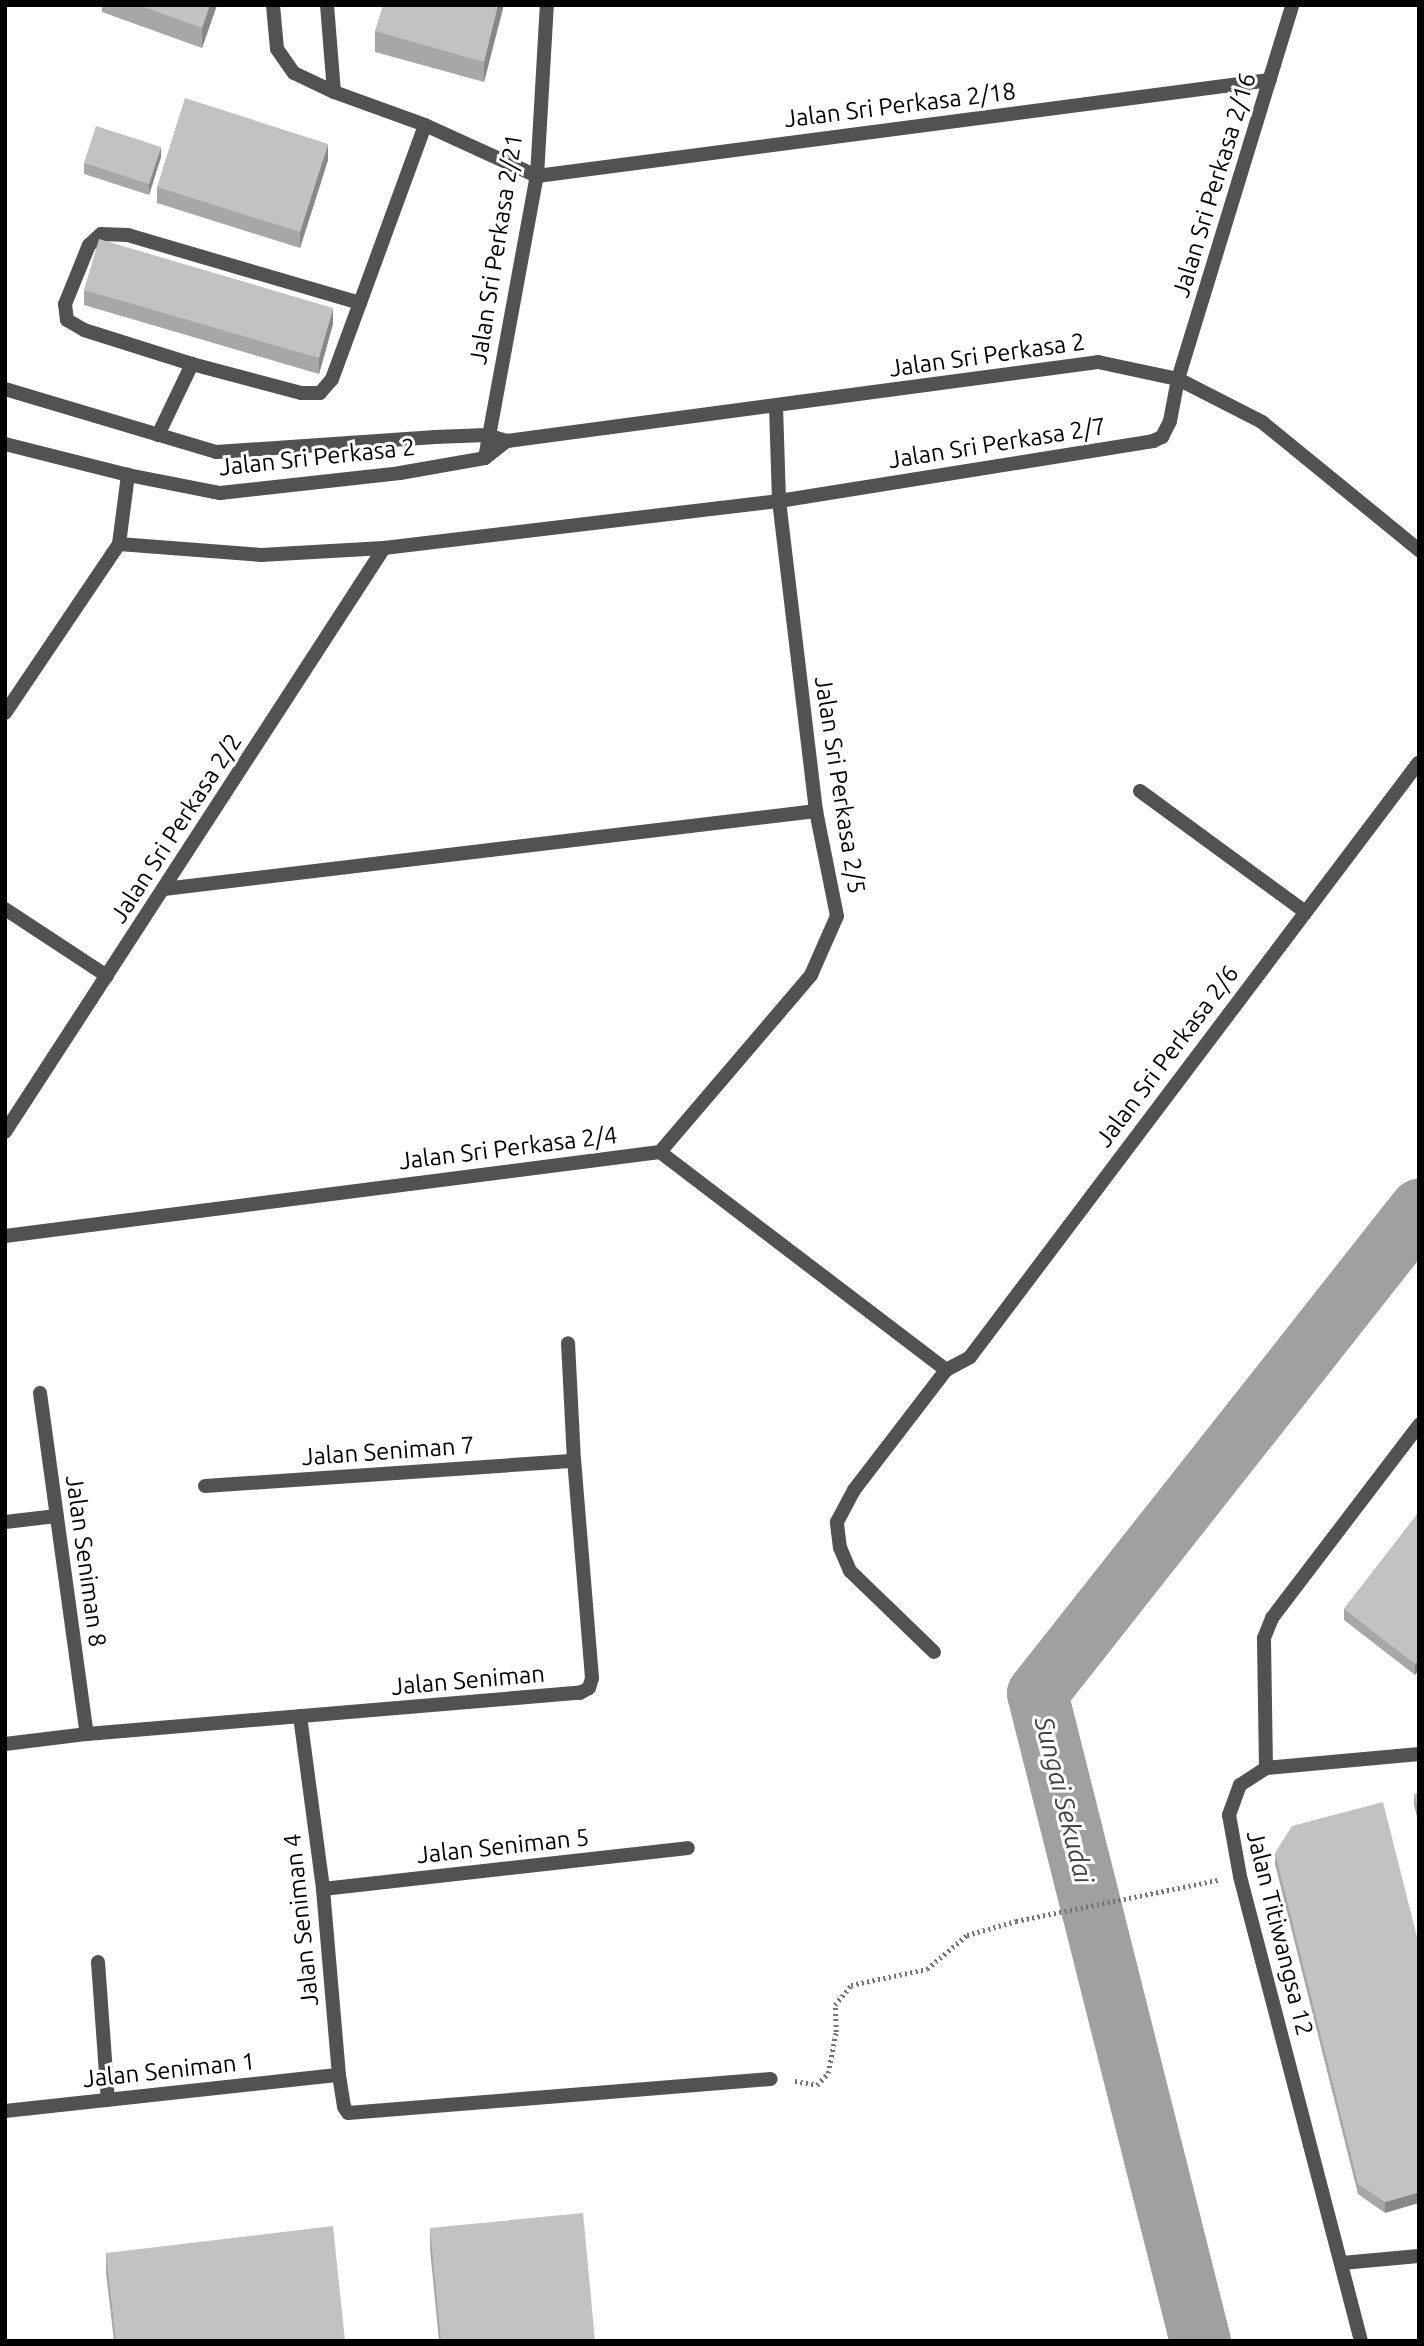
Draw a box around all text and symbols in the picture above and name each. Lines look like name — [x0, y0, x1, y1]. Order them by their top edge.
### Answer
street label: Jalan Sri Perkasa 2/16 — [1166, 69, 1262, 301]
street label: Jalan Sri Perkasa 2/18 — [782, 76, 1018, 134]
street label: Jalan Sri Perkasa 2/21 — [464, 132, 528, 366]
street label: Jalan Sri Perkasa 2 — [887, 327, 1087, 383]
street label: Jalan Sri Perkasa 2/7 — [886, 412, 1108, 474]
street label: Jalan Sri Perkasa 2 — [217, 432, 417, 482]
street label: Jalan Sri Perkasa 2/5 — [809, 674, 871, 896]
street label: Jalan Sri Perkasa 2/2 — [104, 728, 248, 928]
street label: Jalan Sri Perkasa 2/6 — [1089, 960, 1245, 1152]
street label: Jalan Sri Perkasa 2/4 — [397, 1120, 619, 1176]
street label: Jalan Seniman 7 — [301, 1431, 475, 1471]
street label: Jalan Seniman 8 — [60, 1473, 112, 1649]
street label: Jalan Seniman — [390, 1659, 546, 1701]
water label: Sungai Sekudai — [1028, 1713, 1100, 1887]
street label: Jalan Seniman 5 — [415, 1823, 591, 1869]
street label: Jalan Titiwangsa 12 — [1241, 1827, 1319, 2039]
street label: Jalan Seniman 4 — [278, 1832, 324, 2008]
street label: Jalan Seniman 1 — [81, 2047, 257, 2093]

